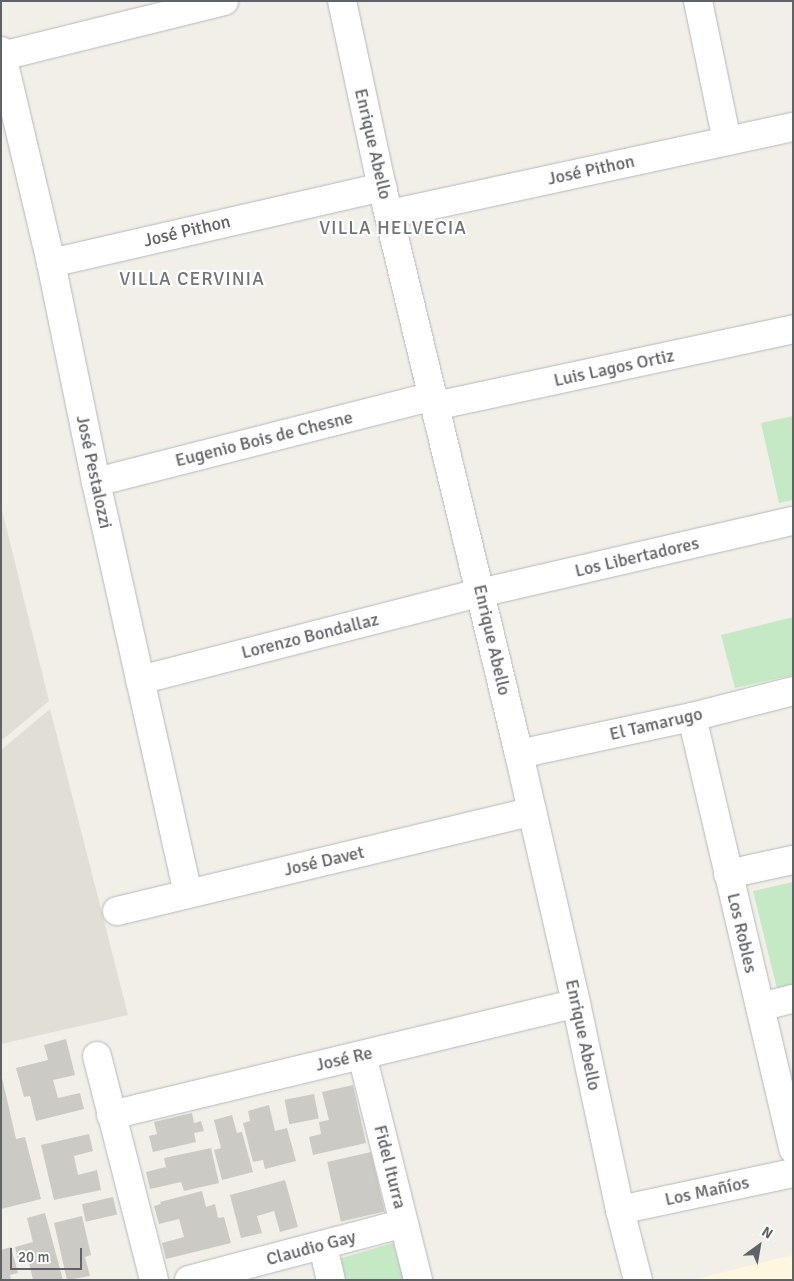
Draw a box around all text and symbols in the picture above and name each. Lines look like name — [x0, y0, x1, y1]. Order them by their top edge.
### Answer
street label: Enrique Abello — [350, 86, 396, 202]
street label: José Pithon — [545, 150, 637, 190]
street label: José Pithon — [141, 211, 233, 251]
district label: VILLA HELVECIA — [317, 218, 469, 240]
district label: VILLA CERVINIA — [117, 269, 267, 291]
street label: Luis Lagos Ortiz — [552, 345, 676, 391]
street label: Eugenio Bois de Chesne — [173, 406, 355, 472]
street label: José Pestalozzi — [71, 413, 117, 531]
street label: Los Libertadores — [573, 532, 701, 582]
street label: Enrique Abello — [469, 582, 515, 698]
street label: Lorenzo Bondallaz — [239, 608, 381, 664]
street label: El Tamarugo — [607, 703, 705, 745]
street label: José Davet — [282, 841, 366, 881]
street label: Los Robles — [722, 891, 762, 975]
street label: Enrique Abello — [561, 977, 605, 1093]
street label: José Re — [313, 1042, 375, 1076]
street label: Fidel Iturra — [369, 1123, 411, 1211]
street label: Los Mañíos — [663, 1172, 751, 1210]
north arrow — [734, 1221, 784, 1271]
text: N — [759, 1223, 776, 1243]
street label: Claudio Gay — [264, 1226, 358, 1270]
scale bar — [12, 1238, 85, 1270]
text: 20 m — [18, 1248, 49, 1266]

